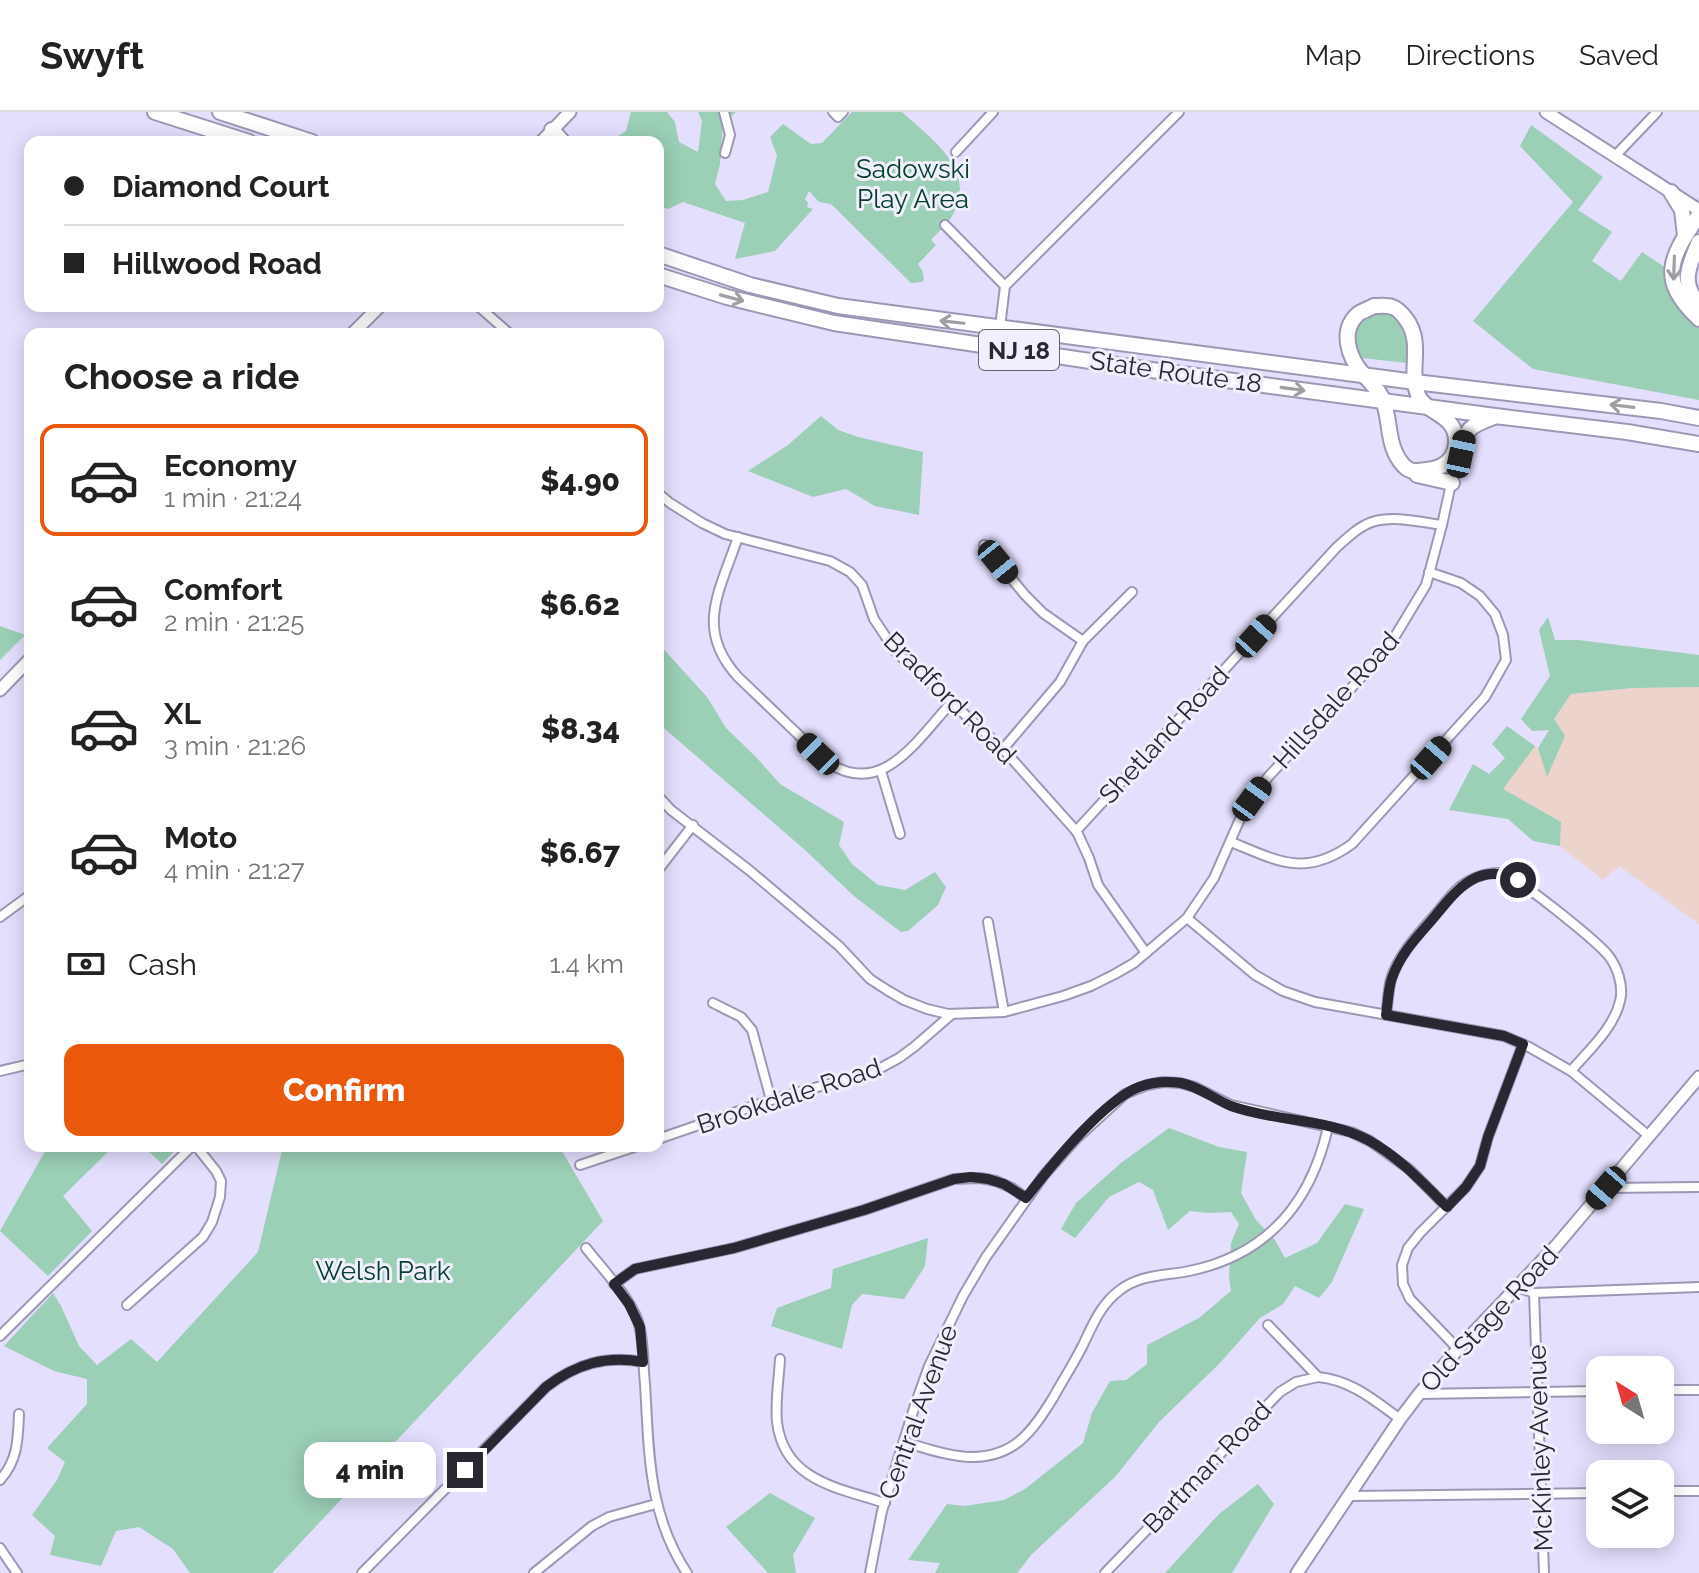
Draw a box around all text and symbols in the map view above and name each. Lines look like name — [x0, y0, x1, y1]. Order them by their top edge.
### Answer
text: Swyft — [40, 33, 144, 78]
text: Map — [1305, 39, 1362, 72]
text: Directions — [1406, 39, 1535, 72]
text: Saved — [1579, 39, 1659, 72]
park label: Sadowski Play Area — [856, 154, 970, 214]
text: Diamond Court — [112, 169, 329, 204]
text: Hillwood Road — [112, 246, 322, 281]
one-way arrow — [1667, 255, 1682, 281]
one-way arrow — [719, 292, 745, 307]
one-way arrow — [939, 315, 966, 330]
road number: NJ 18 — [979, 330, 1059, 370]
street label: State Route 18 — [1088, 345, 1264, 399]
text: Choose a ride — [64, 355, 299, 397]
one-way arrow — [1280, 382, 1305, 397]
one-way arrow — [1609, 398, 1636, 413]
car — [1444, 428, 1478, 480]
icon: car — [68, 444, 140, 516]
text: Economy — [164, 448, 297, 483]
text: $4.90 — [540, 463, 620, 498]
text: 1 min · 21:24 — [164, 483, 302, 513]
car — [974, 536, 1022, 588]
icon: car — [68, 568, 140, 640]
text: Comfort — [164, 572, 283, 607]
text: $6.62 — [540, 587, 620, 622]
text: 2 min · 21:25 — [164, 607, 304, 637]
car — [1231, 610, 1281, 662]
street label: Bradford Road — [878, 626, 1022, 770]
street label: Hillsdale Road — [1267, 626, 1405, 774]
street label: Shetland Road — [1093, 660, 1235, 810]
icon: car — [68, 692, 140, 764]
text: XL — [164, 696, 201, 731]
text: $8.34 — [541, 711, 620, 746]
car — [792, 729, 844, 779]
text: 3 min · 21:26 — [164, 731, 306, 761]
car — [1406, 732, 1456, 784]
car — [1228, 773, 1276, 825]
icon: car — [68, 816, 140, 888]
text: Moto — [164, 820, 237, 855]
text: $6.67 — [540, 835, 620, 870]
text: 4 min · 21:27 — [164, 855, 305, 885]
route start — [1500, 862, 1536, 898]
icon: cash — [64, 942, 108, 986]
text: Cash — [128, 947, 197, 982]
text: 1.4 km — [549, 949, 624, 979]
button: Confirm — [64, 1044, 624, 1136]
street label: Brookdale Road — [693, 1052, 885, 1140]
car — [1581, 1162, 1631, 1214]
street label: Old Stage Road — [1414, 1240, 1564, 1398]
park label: Welsh Park — [315, 1256, 451, 1286]
street label: Central Avenue — [873, 1321, 963, 1503]
street label: McKinley Avenue — [1521, 1344, 1559, 1552]
north arrow — [1586, 1356, 1674, 1444]
map controls — [1586, 1356, 1674, 1548]
street label: Bartman Road — [1137, 1395, 1277, 1539]
callout: 4 min — [305, 1442, 437, 1498]
route end — [447, 1452, 483, 1488]
text: 4 min — [336, 1455, 404, 1485]
button: layers — [1586, 1460, 1674, 1548]

